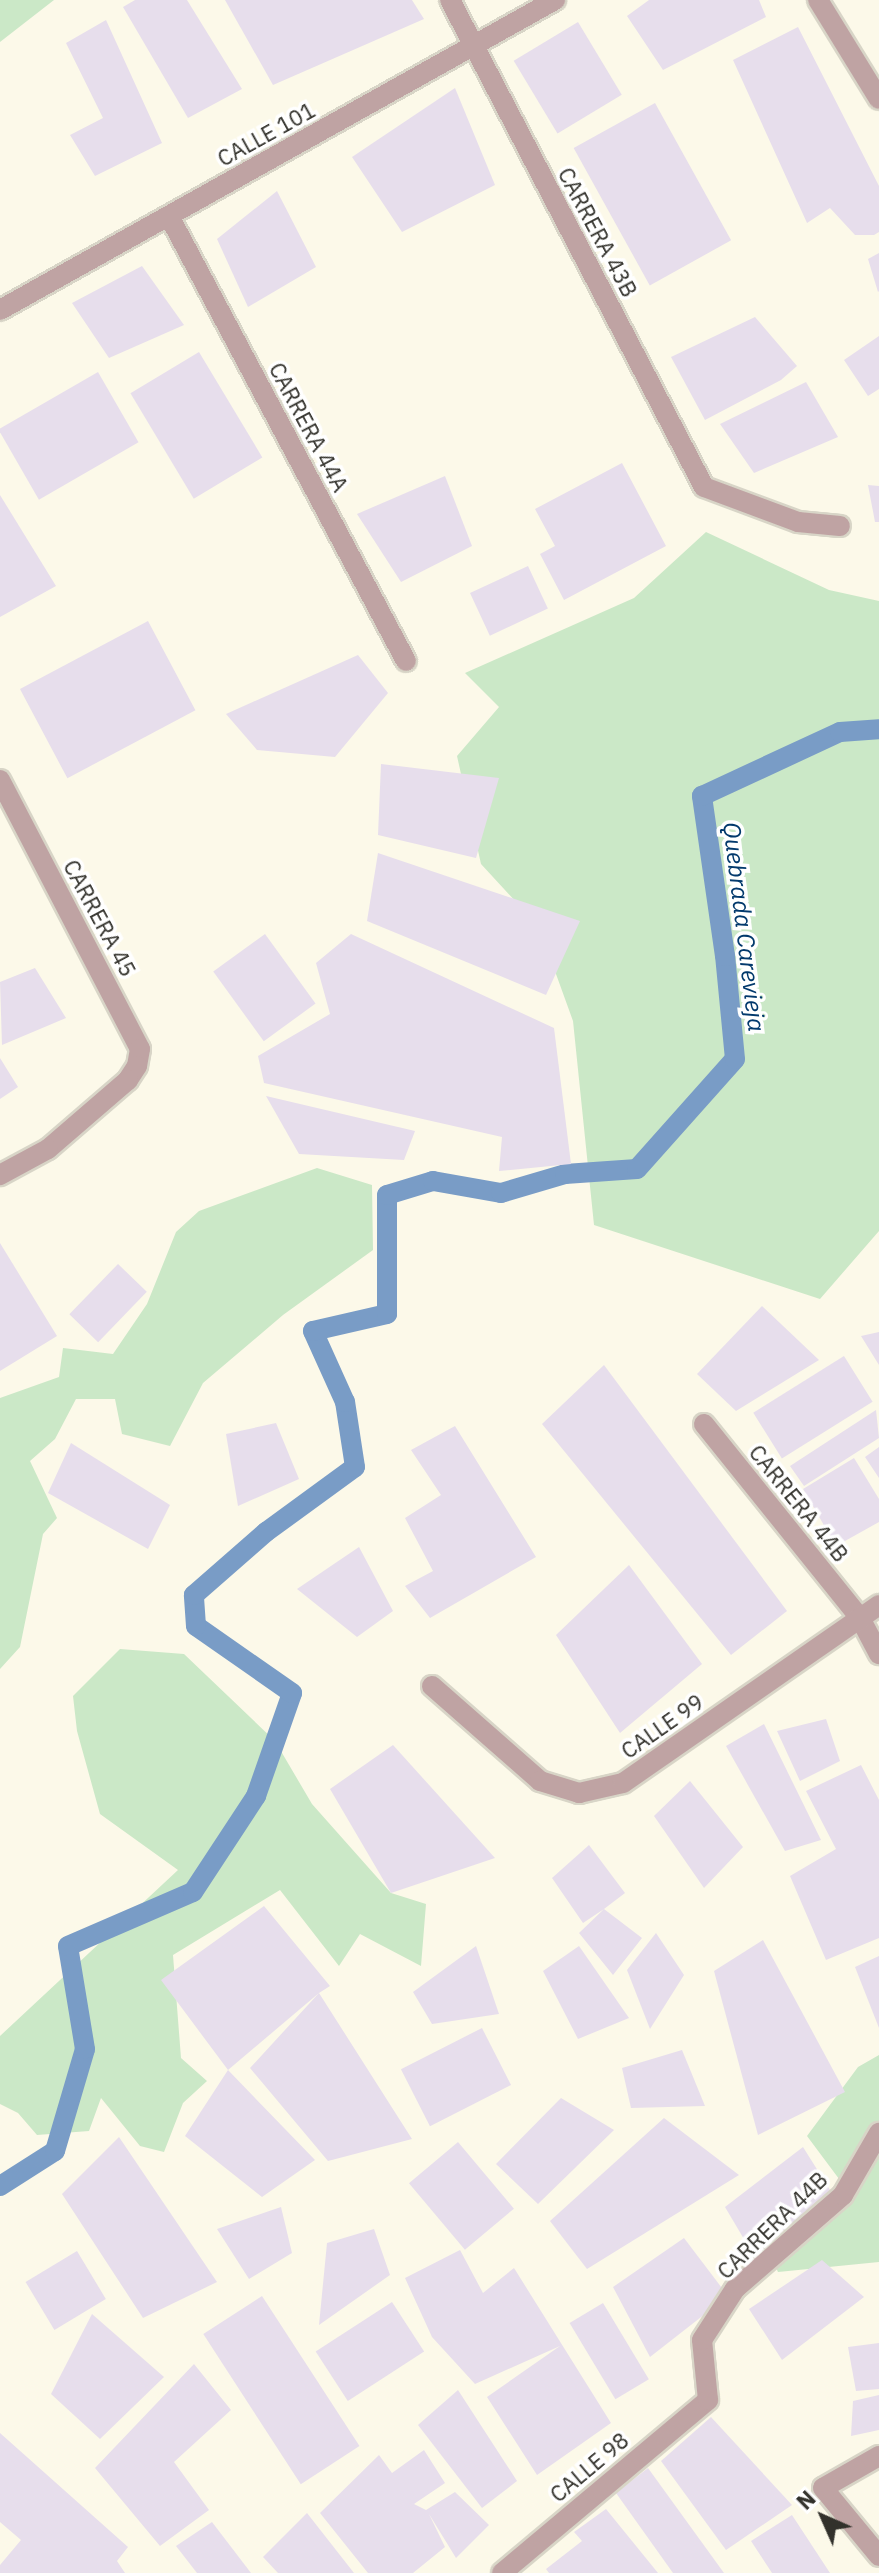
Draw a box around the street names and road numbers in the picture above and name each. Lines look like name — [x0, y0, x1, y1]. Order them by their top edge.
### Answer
street label: CALLE 101 — [213, 96, 319, 172]
street label: CARRERA 43B — [553, 163, 643, 301]
street label: CARRERA 44A — [264, 358, 354, 496]
street label: CARRERA 45 — [58, 855, 142, 981]
street label: CARRERA 44B — [744, 1439, 854, 1567]
street label: CALLE 99 — [616, 1688, 708, 1764]
street label: CARRERA 44B — [711, 2166, 833, 2284]
street label: CALLE 98 — [544, 2427, 634, 2507]

